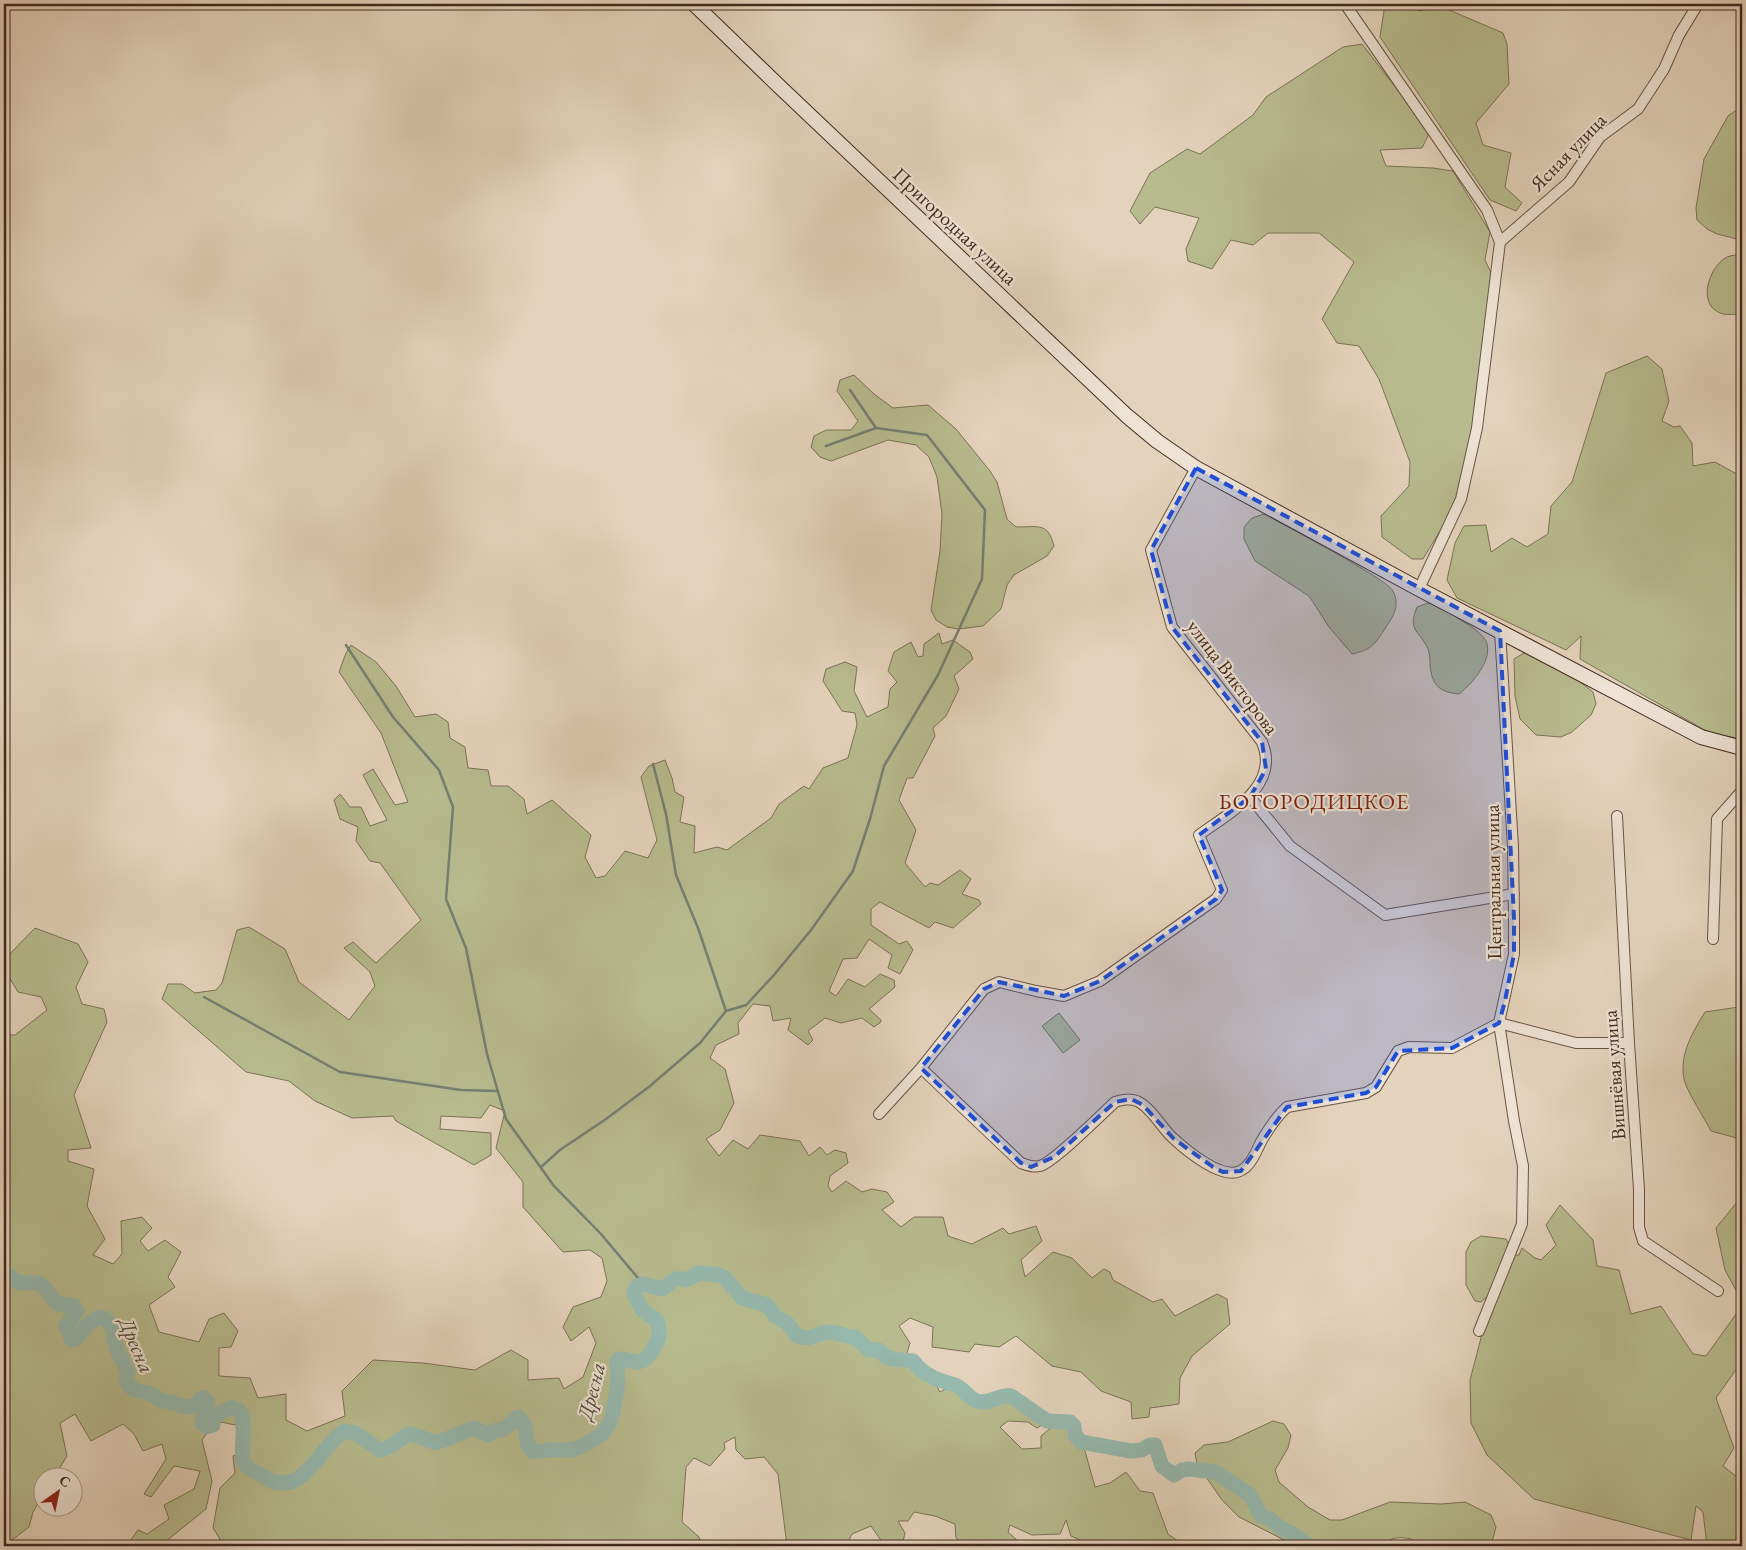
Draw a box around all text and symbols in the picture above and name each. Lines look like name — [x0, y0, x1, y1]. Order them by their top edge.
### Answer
street label: Ясная улица — [1523, 107, 1612, 197]
street label: Пригородная улица — [887, 161, 1023, 291]
street label: улица Викторова — [1181, 614, 1285, 740]
district label: БОГОРОДИЦКОЕ — [1218, 787, 1410, 816]
street label: Центральная улица — [1479, 804, 1507, 960]
street label: Вишнёвая улица — [1596, 1009, 1632, 1141]
water label: Дресна — [112, 1311, 161, 1377]
water label: Дресна — [570, 1360, 611, 1424]
north arrow — [32, 1468, 82, 1518]
text: С — [56, 1471, 74, 1491]

